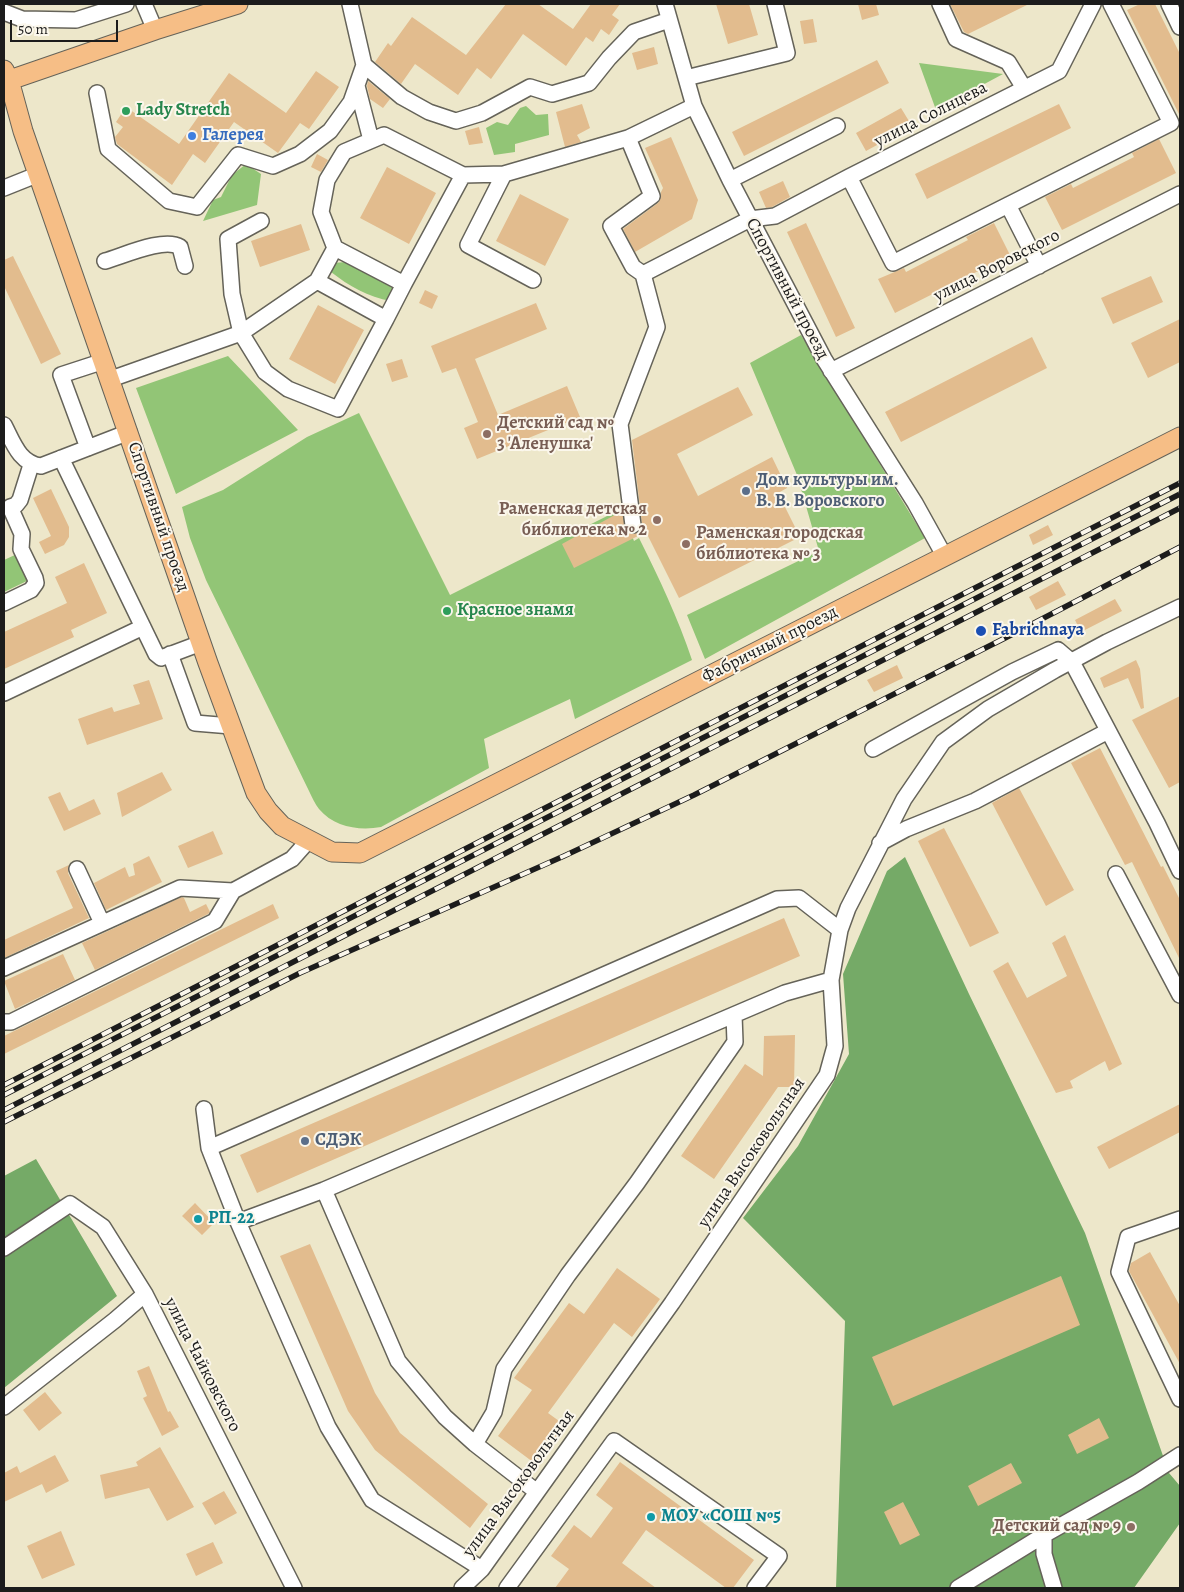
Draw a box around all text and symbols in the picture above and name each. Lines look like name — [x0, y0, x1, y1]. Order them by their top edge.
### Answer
scale bar — [12, 10, 120, 42]
text: 50 m — [18, 19, 48, 39]
street label: улица Солнцева — [871, 77, 991, 153]
place label: Lady Stretch — [136, 100, 230, 122]
marker: Lady Stretch — [120, 105, 132, 117]
place label: Галерея — [202, 125, 264, 147]
marker: Галерея — [186, 130, 198, 142]
street label: Спортивный проезд — [741, 215, 833, 363]
street label: улица Воровского — [930, 225, 1064, 307]
place label: Детский сад № 3 'Аленушка' — [497, 413, 614, 456]
marker: Детский сад № 3 'Аленушка' — [481, 428, 493, 440]
street label: Спортивный проезд — [122, 439, 194, 595]
place label: Дом культуры им. В. В. Воровского — [756, 470, 899, 512]
marker: Дом культуры им. В. В. Воровского — [740, 485, 752, 497]
place label: Раменская детская библиотека № 2 — [499, 499, 647, 542]
marker: Раменская детская библиотека № 2 — [651, 514, 663, 526]
place label: Раменская городская библиотека № 3 — [696, 523, 863, 566]
marker: Раменская городская библиотека № 3 — [680, 538, 692, 550]
place label: Красное знамя — [457, 600, 574, 622]
street label: Фабричный проезд — [699, 602, 841, 688]
marker: Красное знамя — [441, 605, 453, 617]
place label: Fabrichnaya — [992, 620, 1084, 642]
marker: Fabrichnaya — [974, 624, 988, 638]
street label: улица Высоковольтная — [694, 1074, 810, 1232]
place label: СДЭК — [315, 1130, 361, 1152]
marker: СДЭК — [299, 1135, 311, 1147]
place label: РП-22 — [208, 1208, 255, 1230]
marker: РП-22 — [192, 1213, 204, 1225]
street label: улица Чайковского — [159, 1294, 245, 1436]
street label: улица Высоковольтная — [458, 1406, 580, 1562]
place label: МОУ «СОШ №5 — [661, 1506, 781, 1528]
marker: МОУ «СОШ №5 — [645, 1511, 657, 1523]
place label: Детский сад № 9 — [993, 1516, 1121, 1538]
marker: Детский сад № 9 — [1125, 1521, 1137, 1533]

